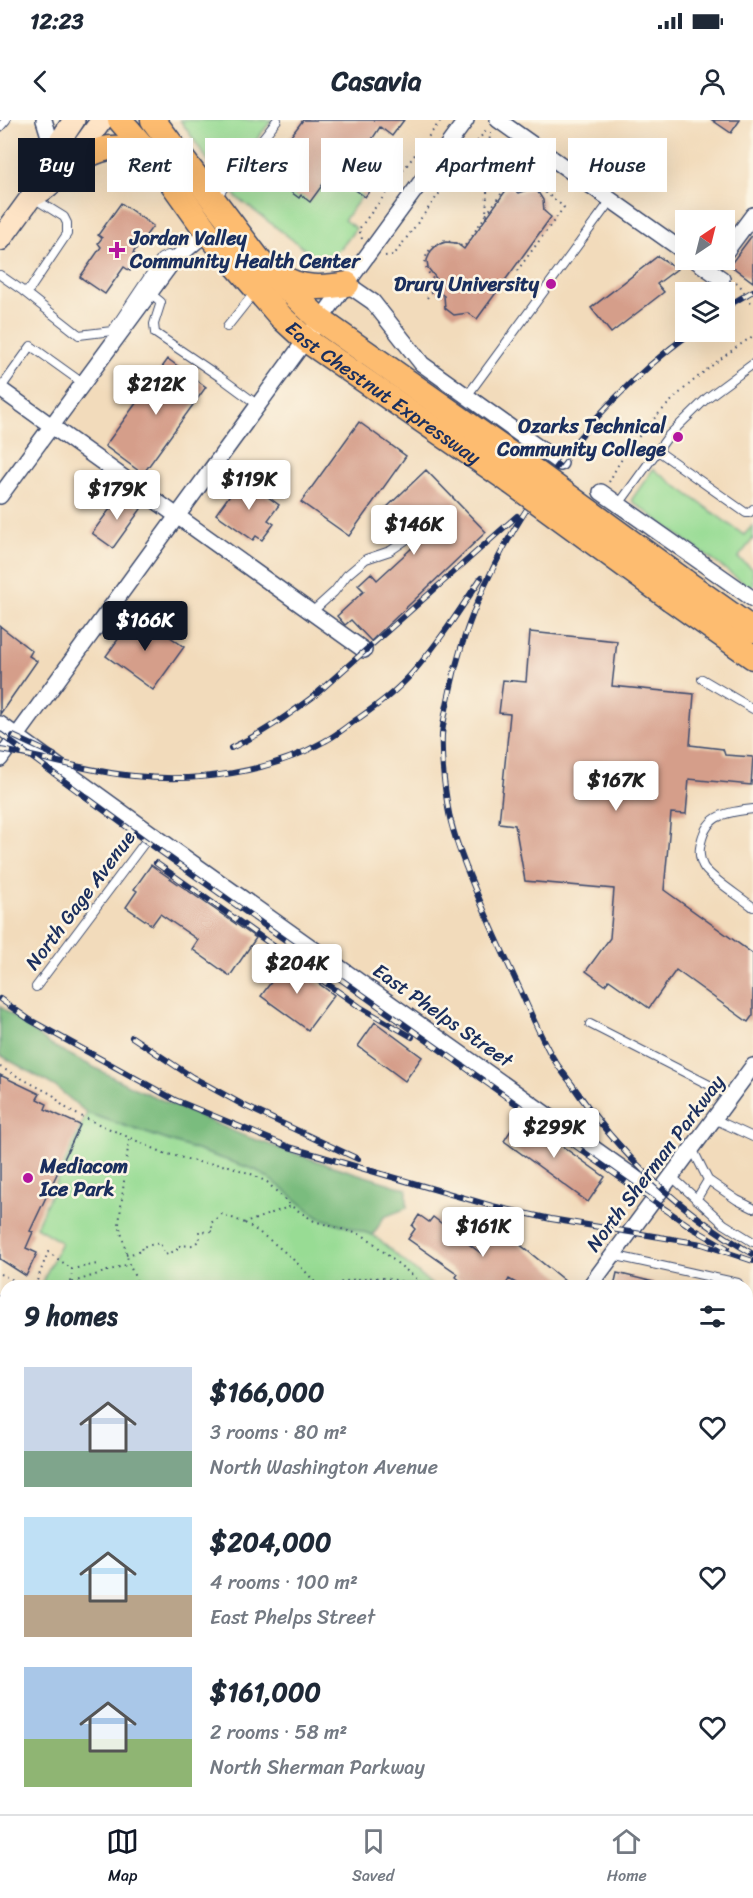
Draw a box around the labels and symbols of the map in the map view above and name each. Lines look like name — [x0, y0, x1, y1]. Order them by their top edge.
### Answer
north arrow — [675, 210, 735, 270]
place label: Jordan Valley Community Health Center — [129, 221, 361, 279]
marker: Jordan Valley Community Health Center — [108, 241, 126, 259]
place label: Drury University — [394, 267, 540, 302]
marker: Drury University — [544, 277, 558, 291]
street label: East Chestnut Expressway — [277, 312, 489, 475]
pin: $212K — [114, 365, 198, 416]
place label: Ozarks Technical Community College — [496, 409, 667, 467]
marker: Ozarks Technical Community College — [671, 430, 685, 444]
pin: $119K — [207, 460, 291, 511]
pin: $179K — [75, 470, 159, 521]
pin: $146K — [372, 505, 456, 556]
pin: $166K — [103, 601, 187, 652]
pin: $167K — [574, 761, 658, 812]
street label: North Gage Avenue — [16, 822, 145, 978]
pin: $204K — [255, 944, 339, 995]
street label: East Phelps Street — [365, 954, 521, 1078]
street label: North Sherman Parkway — [577, 1067, 734, 1260]
pin: $299K — [512, 1108, 596, 1159]
place label: Mediacom Ice Park — [39, 1149, 128, 1207]
marker: Mediacom Ice Park — [21, 1171, 35, 1185]
pin: $161K — [441, 1207, 525, 1258]

